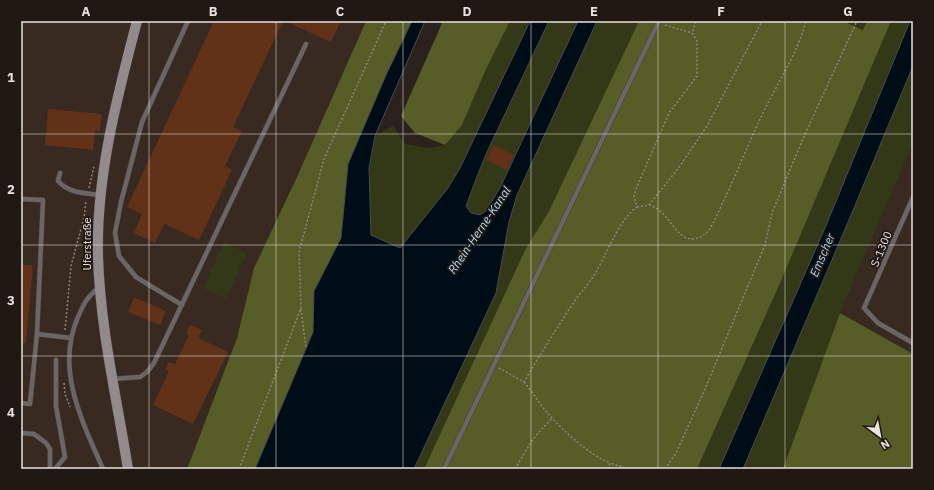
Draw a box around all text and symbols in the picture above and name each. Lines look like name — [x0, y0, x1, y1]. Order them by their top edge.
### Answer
text: A — [82, 3, 91, 20]
text: B — [209, 3, 218, 20]
text: C — [336, 3, 345, 20]
text: D — [462, 3, 472, 20]
text: E — [590, 3, 598, 20]
text: F — [717, 3, 725, 20]
text: G — [843, 3, 853, 20]
text: 1 — [7, 69, 15, 86]
text: 2 — [7, 181, 15, 198]
water label: Rhein-Herne-Kanal — [444, 183, 514, 277]
street label: Uferstraße — [80, 217, 94, 271]
street label: S-1300 — [867, 229, 895, 269]
water label: Emscher — [806, 230, 838, 279]
text: 3 — [7, 292, 15, 309]
text: 4 — [7, 404, 15, 421]
north arrow — [860, 416, 900, 456]
text: N — [878, 436, 892, 453]

